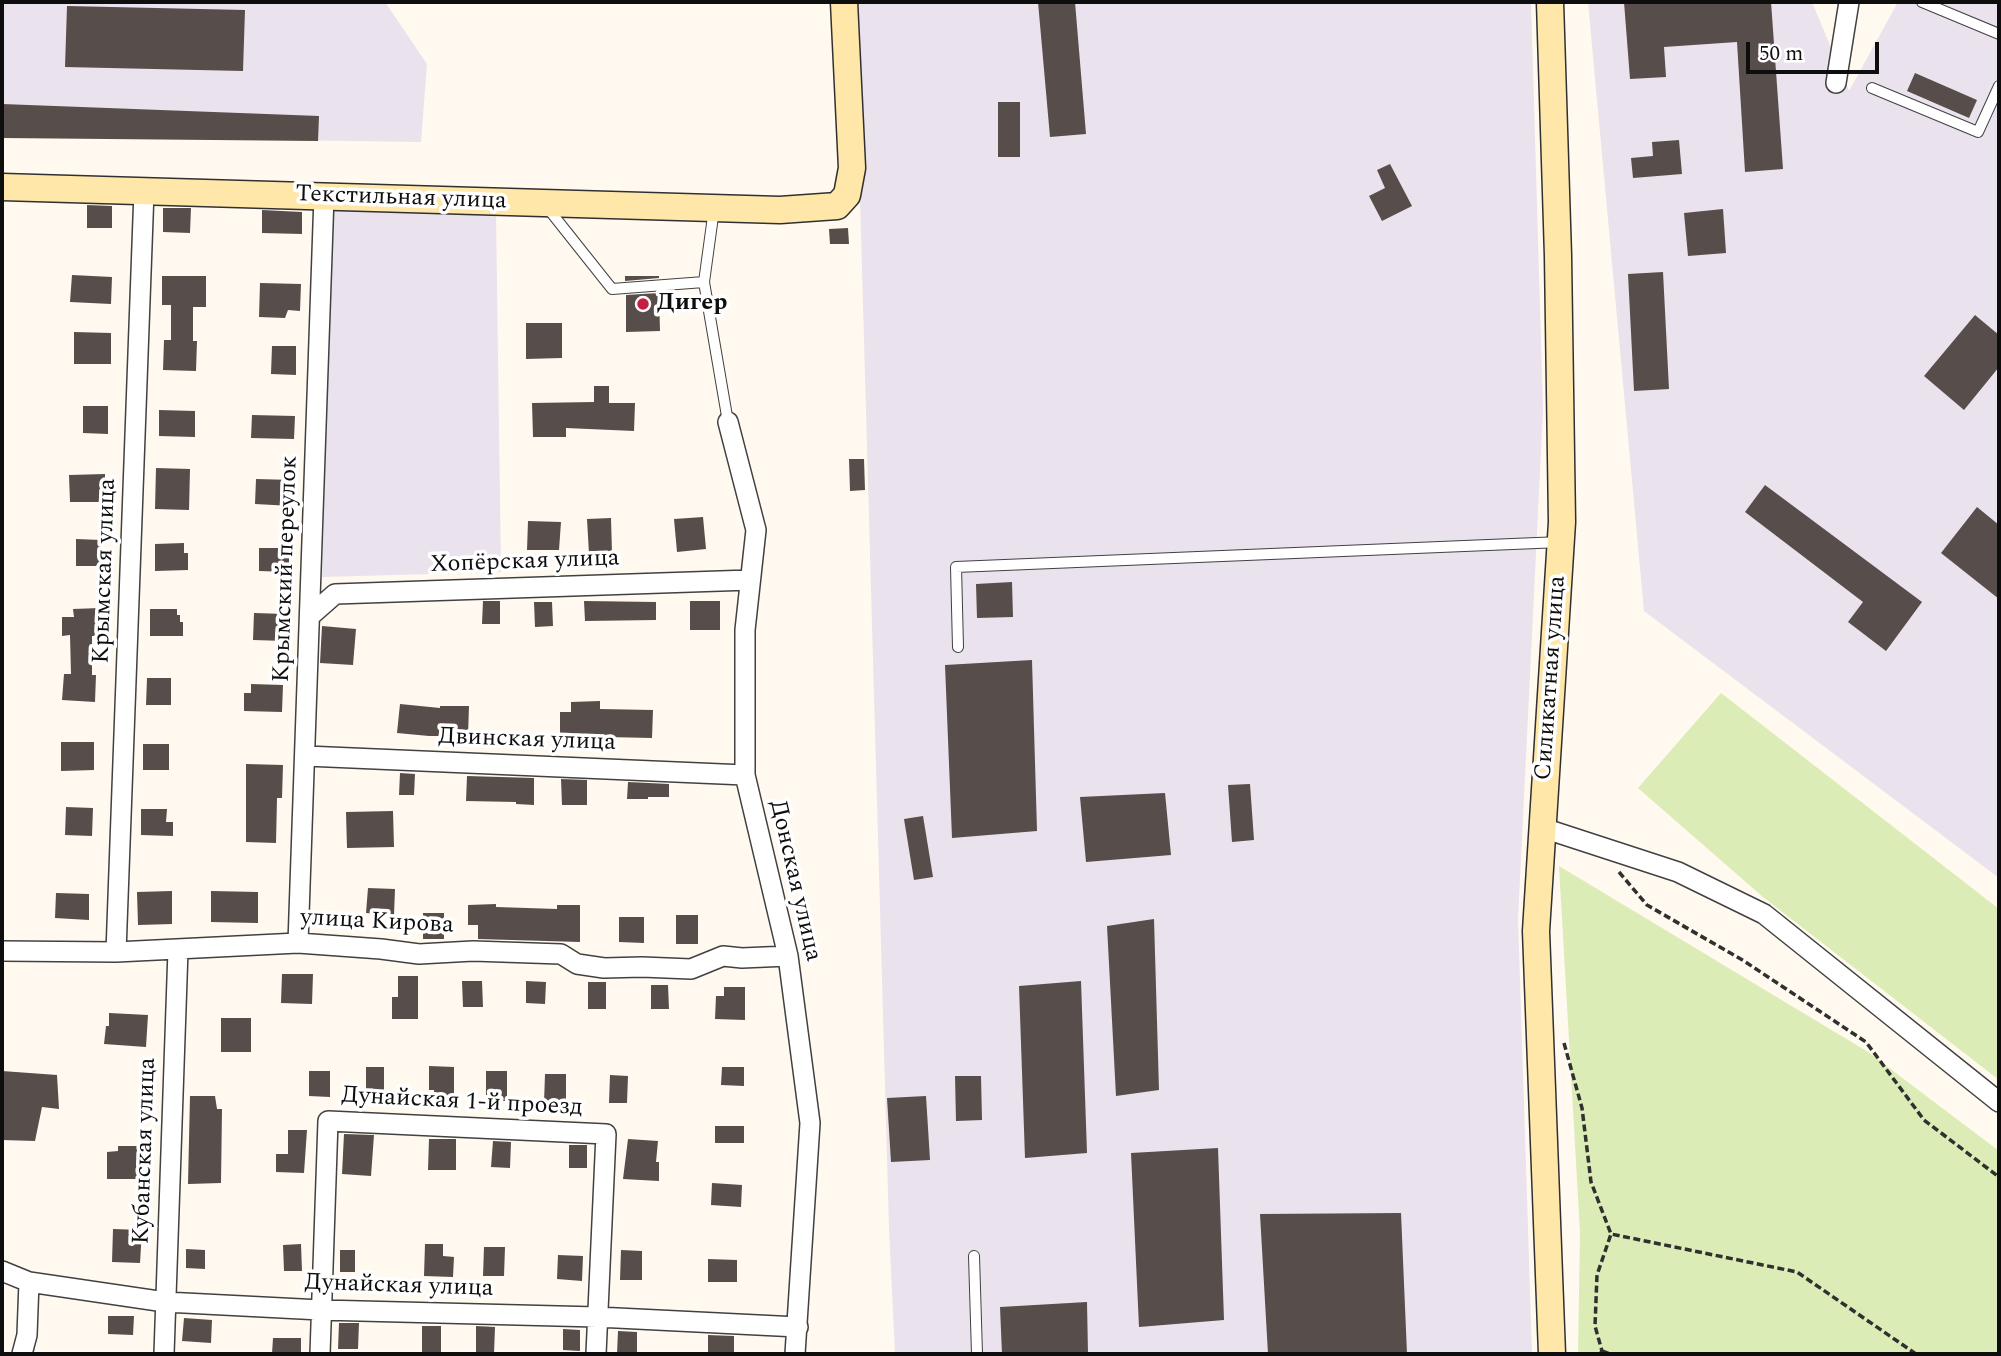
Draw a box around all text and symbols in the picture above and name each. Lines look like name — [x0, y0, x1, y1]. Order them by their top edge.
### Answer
scale bar — [1749, 28, 1882, 72]
text: 50 m — [1759, 38, 1803, 70]
street label: Текстильная улица — [295, 181, 507, 217]
place label: Дигер — [657, 290, 727, 318]
marker: Дигер — [635, 296, 651, 312]
street label: Крымский переулок — [269, 455, 305, 683]
street label: Крымская улица — [88, 478, 124, 664]
street label: Хопёрская улица — [430, 545, 620, 581]
street label: Силикатная улица — [1530, 575, 1574, 781]
street label: Двинская улица — [438, 724, 616, 758]
street label: Донская улица — [761, 798, 827, 964]
street label: улица Кирова — [300, 905, 454, 941]
street label: Кубанская улица — [128, 1057, 164, 1245]
street label: Дунайская 1-й проезд — [341, 1082, 583, 1124]
street label: Дунайская улица — [304, 1269, 494, 1305]

